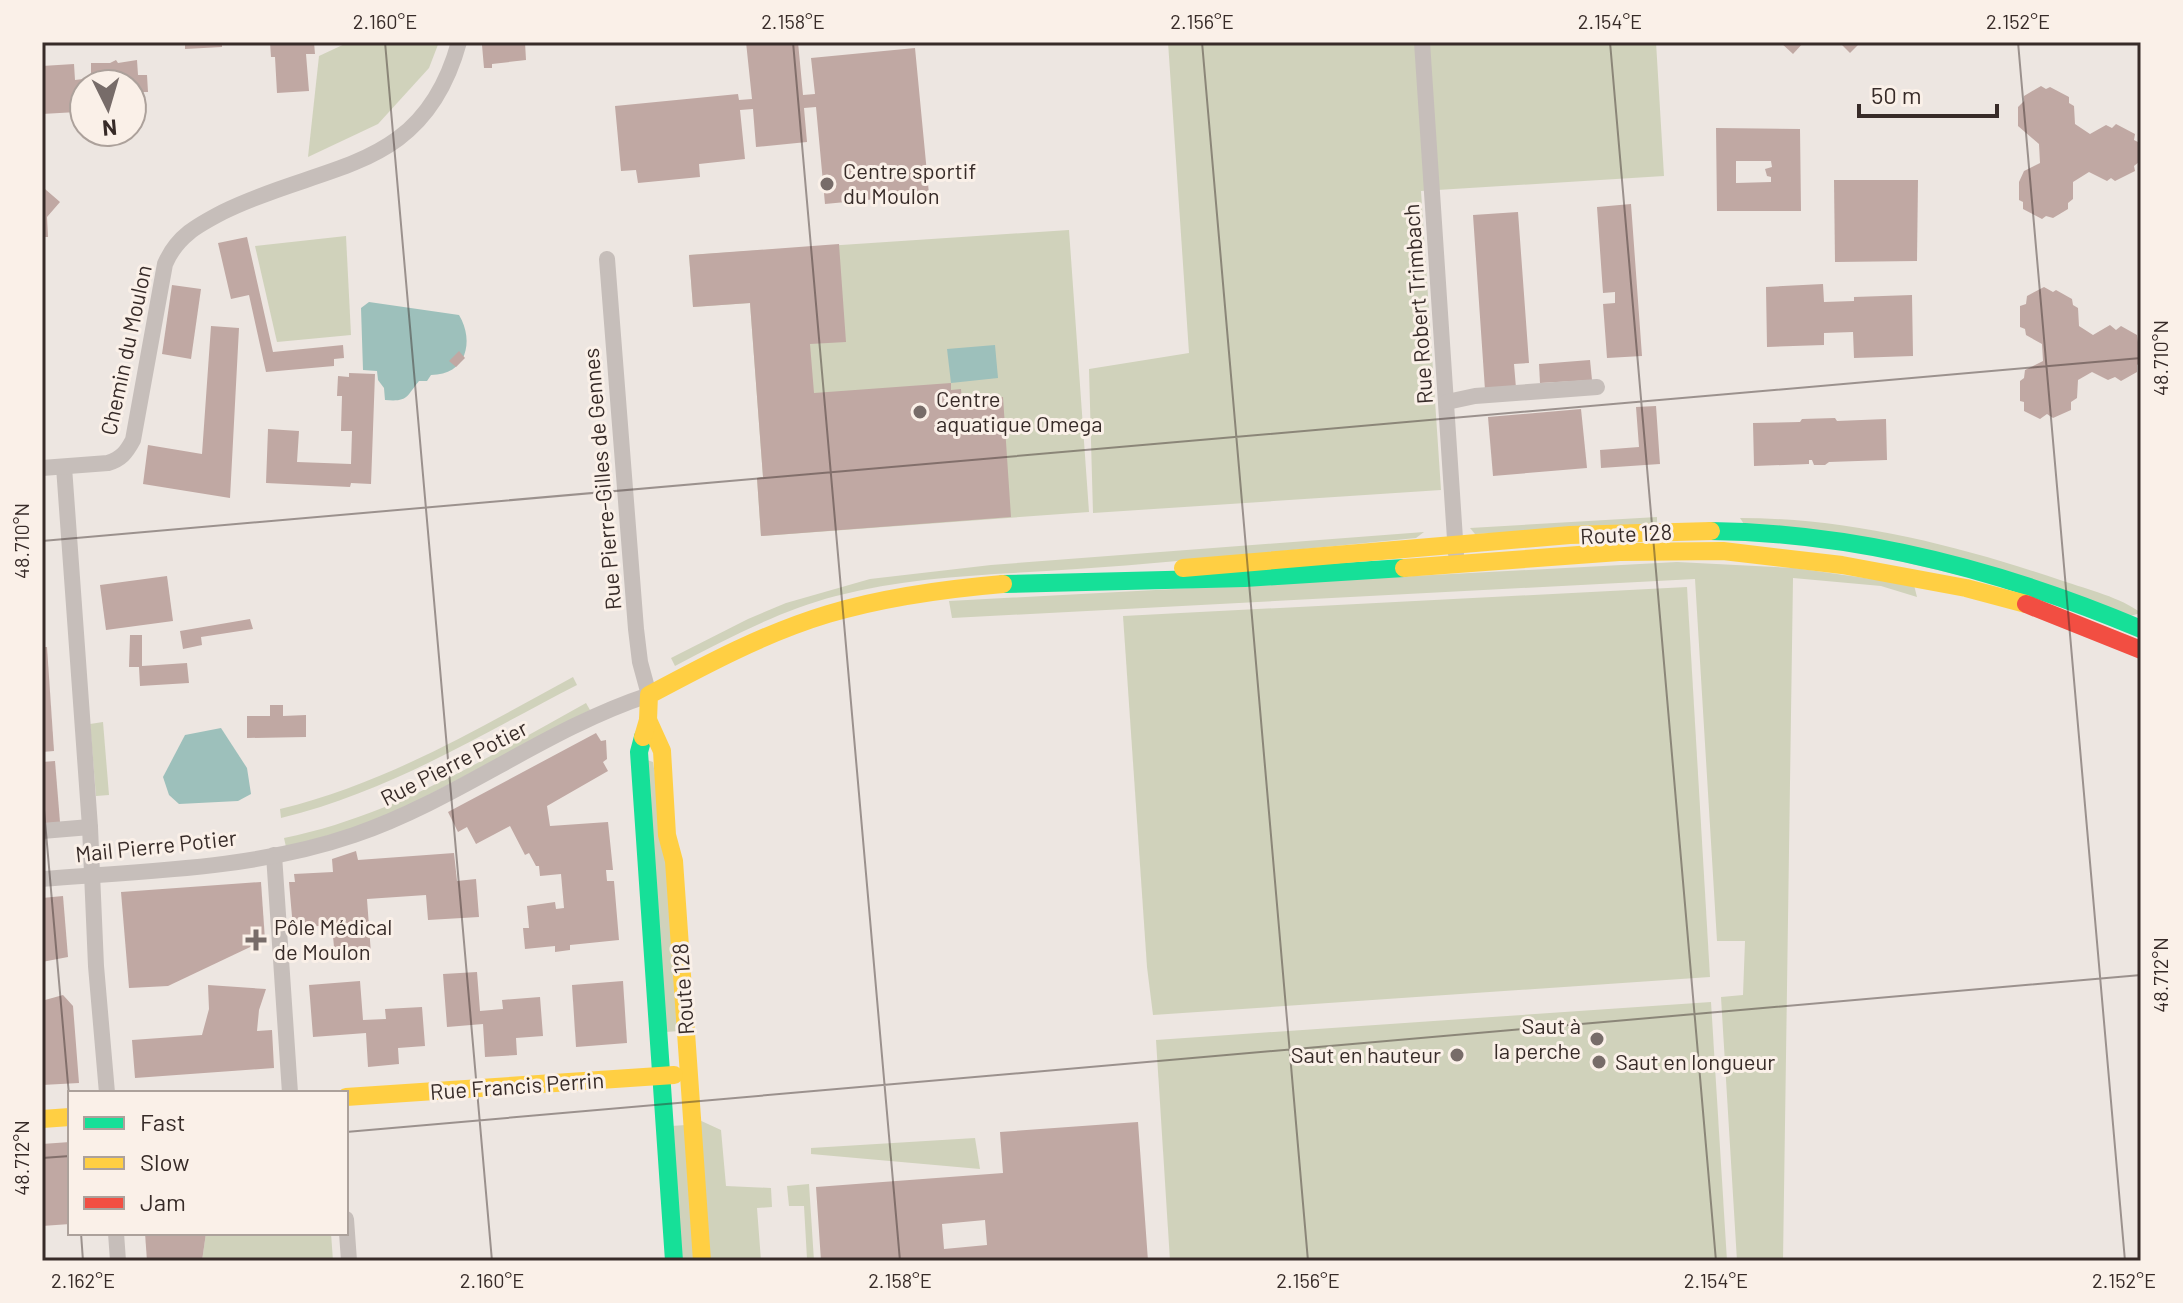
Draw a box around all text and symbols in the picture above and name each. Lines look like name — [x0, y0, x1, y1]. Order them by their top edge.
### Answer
text: 2.160°E — [353, 9, 417, 33]
text: 2.158°E — [761, 9, 825, 33]
text: 2.156°E — [1170, 9, 1234, 33]
text: 2.154°E — [1578, 9, 1642, 33]
text: 2.152°E — [1986, 9, 2050, 33]
north arrow — [68, 68, 148, 148]
scale bar — [1859, 68, 1997, 118]
text: 50 m — [1871, 80, 1922, 109]
text: N — [101, 115, 118, 143]
place label: Centre sportif du Moulon — [843, 157, 976, 208]
marker: Centre sportif du Moulon — [818, 175, 836, 193]
street label: Rue Robert Trimbach — [1397, 203, 1437, 405]
street label: Chemin du Moulon — [94, 262, 156, 437]
text: 48.710°N — [2148, 320, 2172, 396]
street label: Rue Pierre-Gilles de Gennes — [577, 347, 625, 611]
place label: Centre aquatique Omega — [936, 385, 1102, 436]
marker: Centre aquatique Omega — [911, 403, 929, 421]
text: 48.710°N — [9, 503, 33, 579]
street label: Route 128 — [1579, 518, 1673, 548]
street label: Rue Pierre Potier — [376, 714, 531, 810]
street label: Mail Pierre Potier — [74, 824, 238, 866]
place label: Pôle Médical de Moulon — [274, 913, 392, 964]
marker: Pôle Médical de Moulon — [245, 929, 267, 951]
text: 48.712°N — [2148, 937, 2172, 1013]
street label: Route 128 — [666, 942, 698, 1036]
place label: Saut à la perche — [1494, 1012, 1581, 1063]
marker: Saut à la perche — [1588, 1030, 1606, 1048]
place label: Saut en hauteur — [1291, 1041, 1441, 1067]
marker: Saut en hauteur — [1448, 1046, 1466, 1064]
place label: Saut en longueur — [1615, 1048, 1775, 1074]
marker: Saut en longueur — [1590, 1053, 1608, 1071]
street label: Rue Francis Perrin — [429, 1066, 605, 1104]
legend — [68, 1091, 348, 1235]
text: Fast — [140, 1107, 185, 1136]
text: 48.712°N — [9, 1120, 33, 1196]
text: Slow — [140, 1147, 189, 1176]
text: Jam — [140, 1187, 186, 1216]
text: 2.162°E — [51, 1268, 115, 1292]
text: 2.160°E — [460, 1268, 524, 1292]
text: 2.158°E — [868, 1268, 932, 1292]
text: 2.156°E — [1276, 1268, 1340, 1292]
text: 2.154°E — [1684, 1268, 1748, 1292]
text: 2.152°E — [2092, 1268, 2156, 1292]

